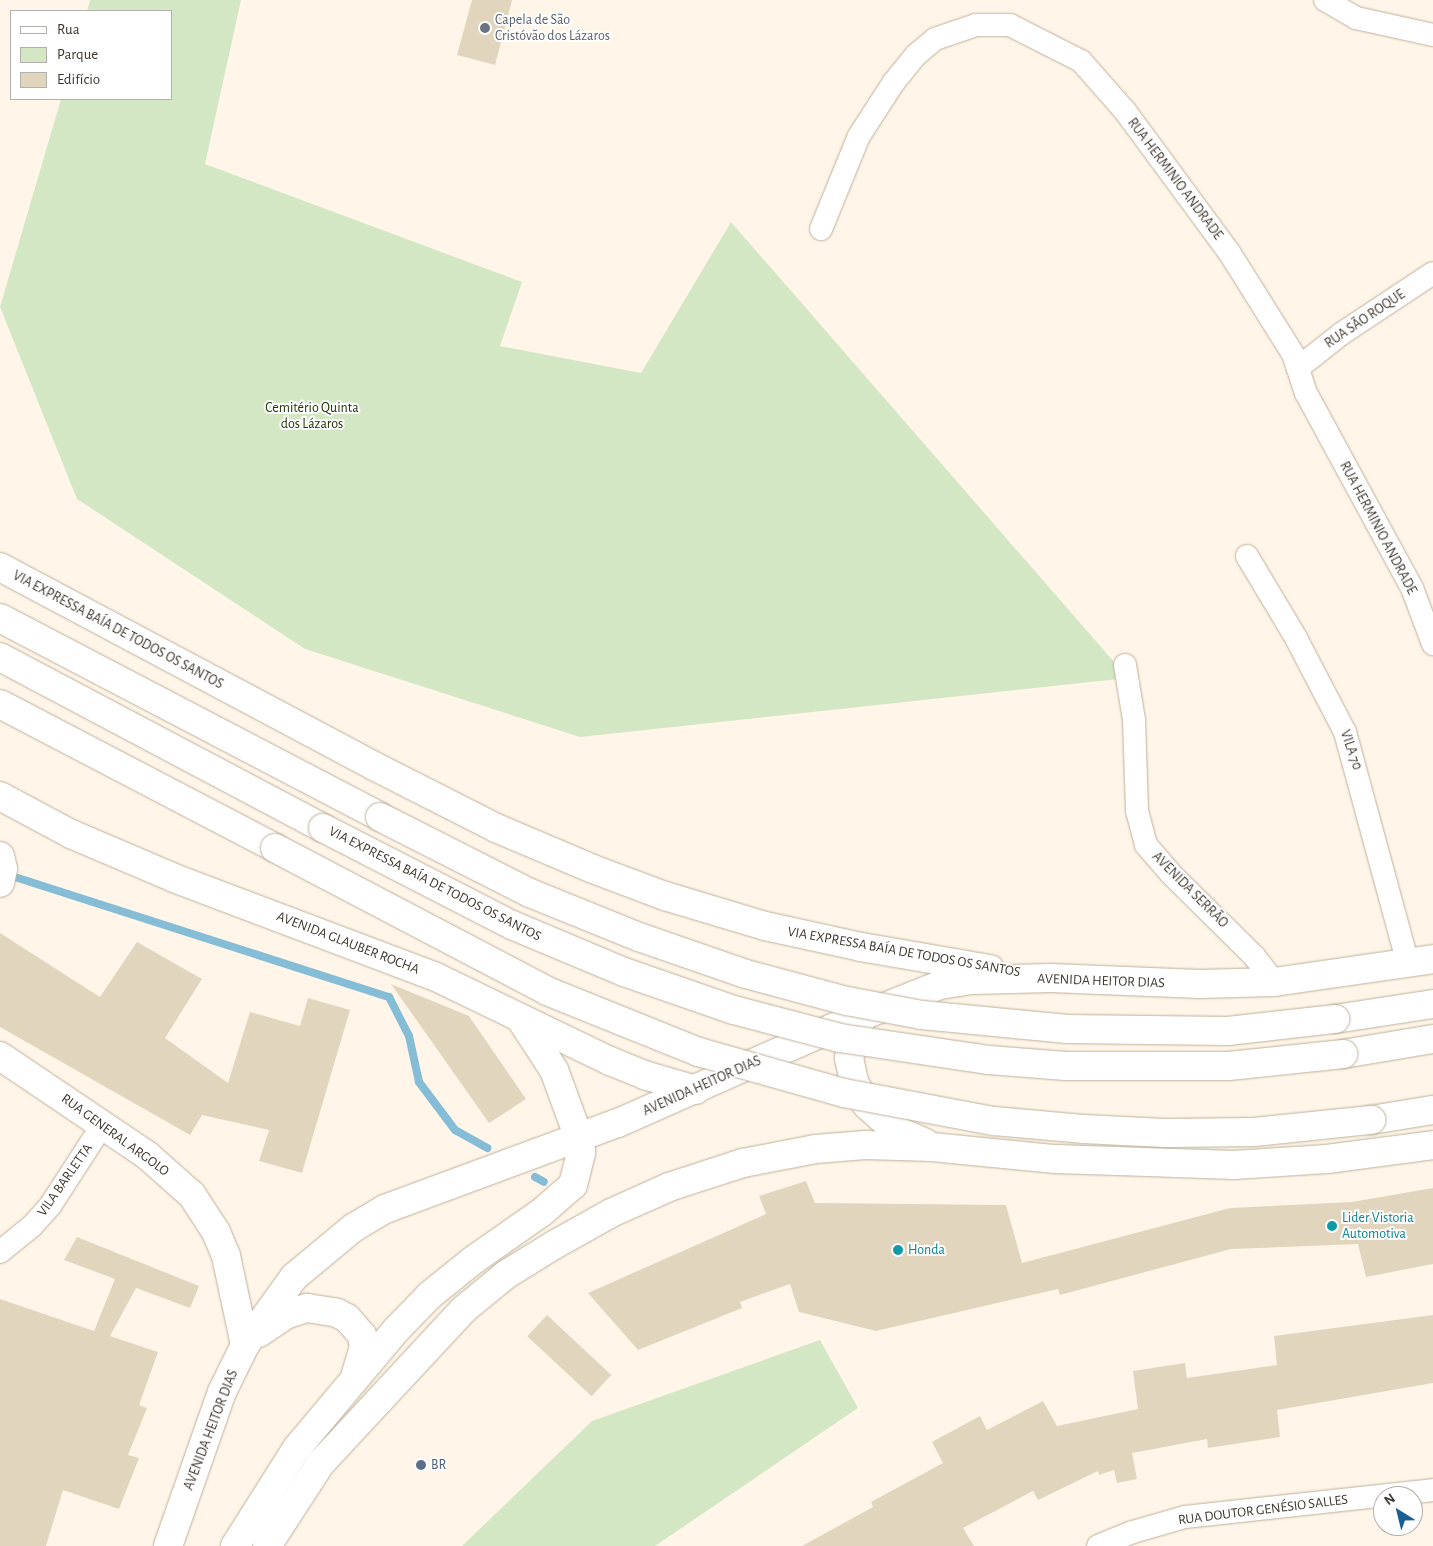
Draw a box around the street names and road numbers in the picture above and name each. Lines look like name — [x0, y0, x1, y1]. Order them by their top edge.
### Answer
street label: RUA HERMINIO ANDRADE — [1124, 115, 1226, 243]
street label: RUA SÃO ROQUE — [1322, 286, 1408, 352]
street label: RUA HERMINIO ANDRADE — [1336, 459, 1420, 597]
street label: VIA EXPRESSA BAÍA DE TODOS OS SANTOS — [10, 567, 226, 693]
street label: VILA 70 — [1336, 728, 1366, 772]
street label: VIA EXPRESSA BAÍA DE TODOS OS SANTOS — [326, 823, 544, 945]
street label: AVENIDA SERRÃO — [1148, 848, 1232, 932]
street label: AVENIDA GLAUBER ROCHA — [274, 908, 422, 978]
street label: VIA EXPRESSA BAÍA DE TODOS OS SANTOS — [786, 923, 1022, 981]
street label: AVENIDA HEITOR DIAS — [1037, 970, 1165, 992]
street label: AVENIDA HEITOR DIAS — [640, 1052, 764, 1120]
street label: RUA GENERAL ARGOLO — [58, 1090, 172, 1180]
street label: VILA BARLETTA — [34, 1140, 96, 1220]
street label: AVENIDA HEITOR DIAS — [180, 1367, 242, 1493]
street label: RUA DOUTOR GENÉSIO SALLES — [1177, 1491, 1349, 1529]

